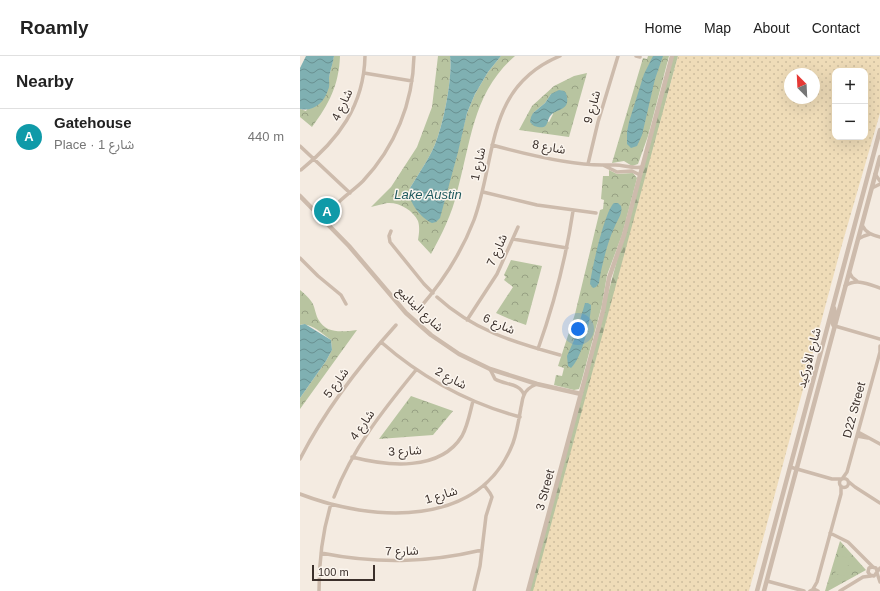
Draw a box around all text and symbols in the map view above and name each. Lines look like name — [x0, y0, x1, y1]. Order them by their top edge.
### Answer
text: Roamly — [20, 17, 89, 38]
text: Home — [645, 20, 682, 36]
text: Map — [704, 20, 731, 36]
text: About — [753, 20, 790, 36]
text: Contact — [812, 20, 860, 36]
north arrow — [784, 68, 820, 104]
map controls — [832, 68, 868, 140]
button: + — [832, 68, 868, 104]
text: Nearby — [16, 72, 74, 91]
street label: شارع 4 — [329, 87, 357, 124]
street label: شارع 9 — [581, 89, 605, 126]
button: − — [832, 104, 868, 140]
text: Gatehouse — [54, 114, 132, 131]
text: A — [24, 129, 34, 144]
text: 440 m — [248, 129, 284, 144]
text: Place · شارع 1 — [54, 137, 134, 152]
street label: شارع 8 — [531, 137, 567, 159]
street label: شارع 1 — [468, 146, 490, 182]
water label: Lake Austin — [394, 187, 462, 202]
pin: A — [314, 196, 340, 226]
street label: شارع 7 — [484, 232, 512, 269]
street label: شارع الينابيع — [393, 284, 446, 336]
street label: شارع 6 — [480, 311, 517, 339]
your location — [568, 319, 588, 339]
street label: شارع الأوركيد — [794, 326, 826, 390]
street label: شارع 2 — [432, 364, 469, 394]
street label: شارع 5 — [321, 365, 353, 402]
street label: D22 Street — [840, 380, 868, 440]
street label: شارع 4 — [347, 407, 379, 444]
street label: شارع 3 — [388, 443, 422, 461]
street label: 3 Street — [533, 467, 557, 512]
street label: شارع 1 — [423, 483, 460, 508]
street label: شارع 7 — [385, 544, 419, 560]
scale bar — [312, 563, 375, 582]
text: 100 m — [318, 566, 349, 578]

